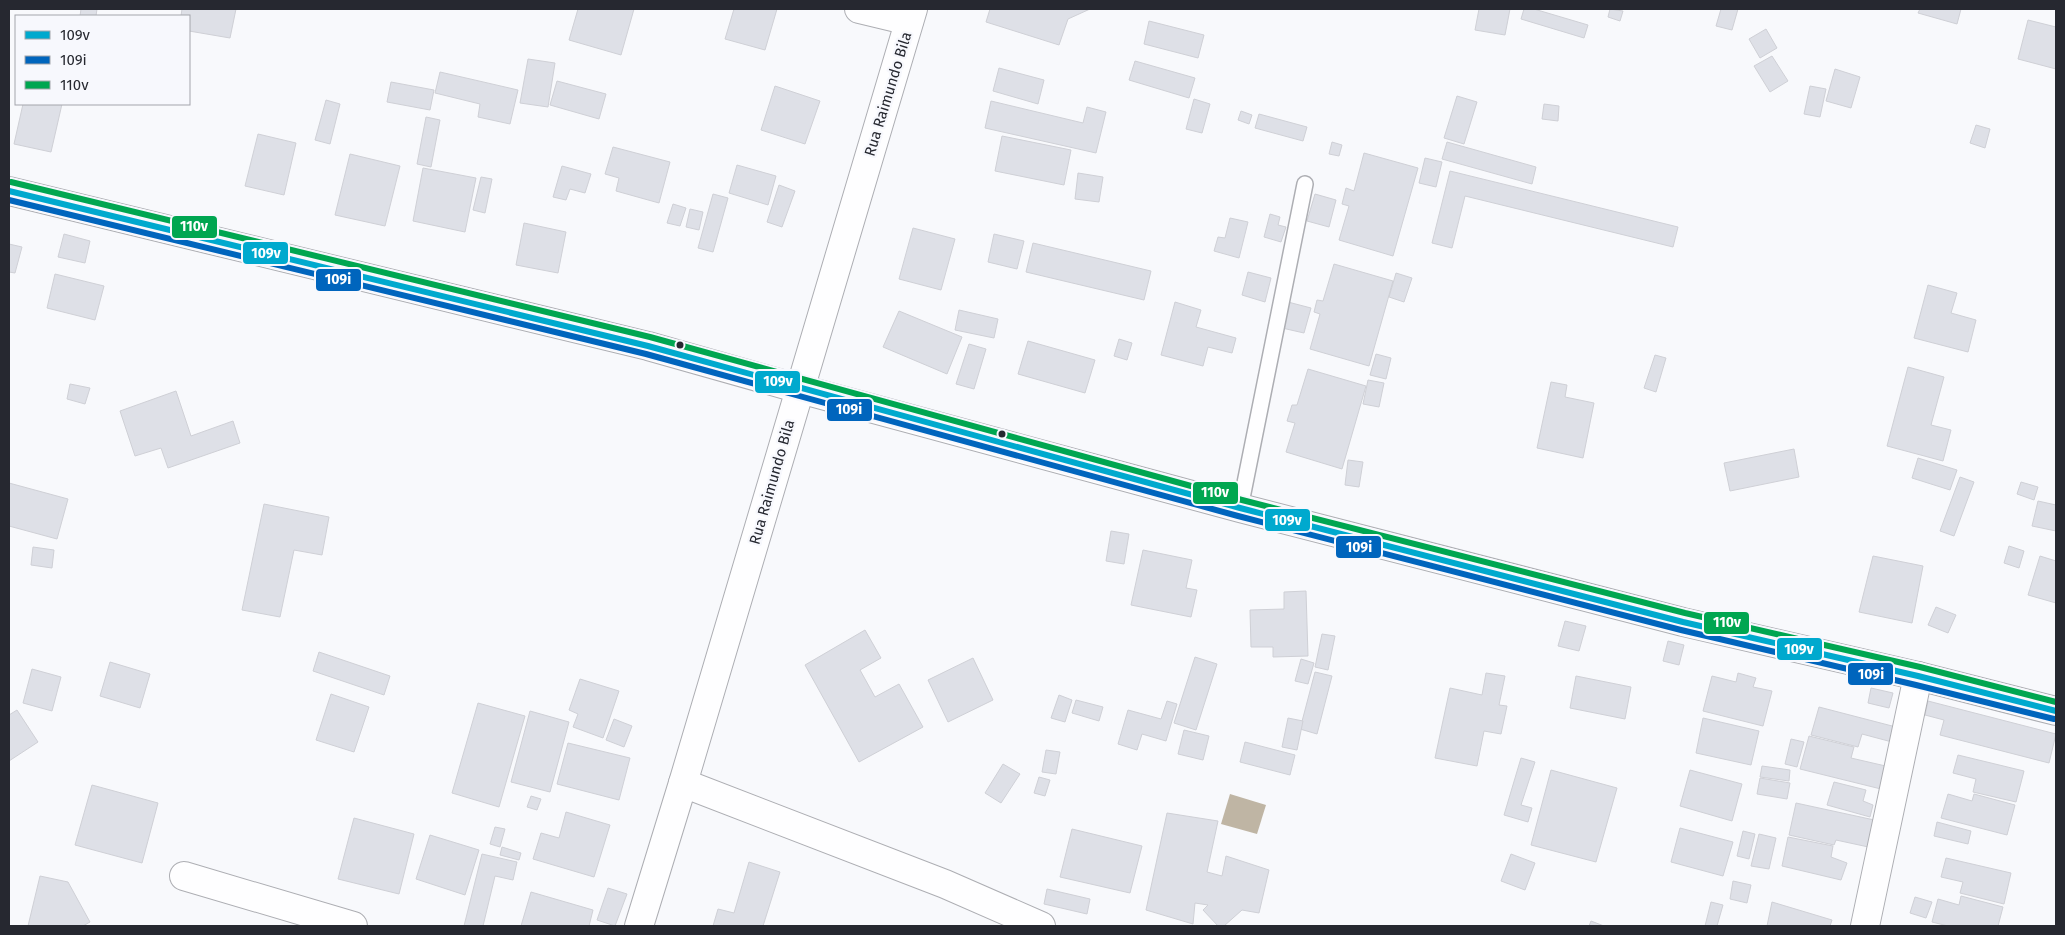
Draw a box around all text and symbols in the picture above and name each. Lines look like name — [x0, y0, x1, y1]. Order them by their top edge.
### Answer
legend — [15, 15, 190, 105]
text: 109v — [60, 26, 91, 44]
street label: Rua Raimundo Bila — [861, 30, 915, 158]
text: 109i — [60, 51, 87, 69]
text: 110v — [60, 76, 89, 94]
line badge: 110v — [171, 215, 218, 239]
text: 110v — [180, 218, 209, 235]
line badge: 109v — [242, 241, 289, 265]
text: 109v — [251, 245, 282, 262]
line badge: 109i — [315, 268, 362, 292]
text: 109i — [325, 271, 351, 288]
unlabelled marker — [675, 340, 685, 350]
line badge: 109v — [754, 370, 801, 394]
text: 109v — [763, 373, 794, 390]
line badge: 109i — [826, 398, 873, 422]
text: 109i — [836, 401, 862, 418]
street label: Rua Raimundo Bila — [746, 417, 798, 547]
unlabelled marker — [997, 429, 1007, 439]
line badge: 110v — [1192, 481, 1239, 505]
text: 110v — [1201, 484, 1230, 501]
line badge: 109v — [1264, 508, 1311, 532]
text: 109v — [1272, 512, 1303, 529]
line badge: 109i — [1335, 535, 1382, 559]
text: 109i — [1346, 539, 1372, 556]
line badge: 110v — [1703, 611, 1750, 635]
text: 110v — [1713, 614, 1742, 631]
line badge: 109v — [1776, 637, 1823, 661]
text: 109v — [1784, 641, 1815, 658]
line badge: 109i — [1847, 662, 1894, 686]
text: 109i — [1858, 666, 1884, 683]

